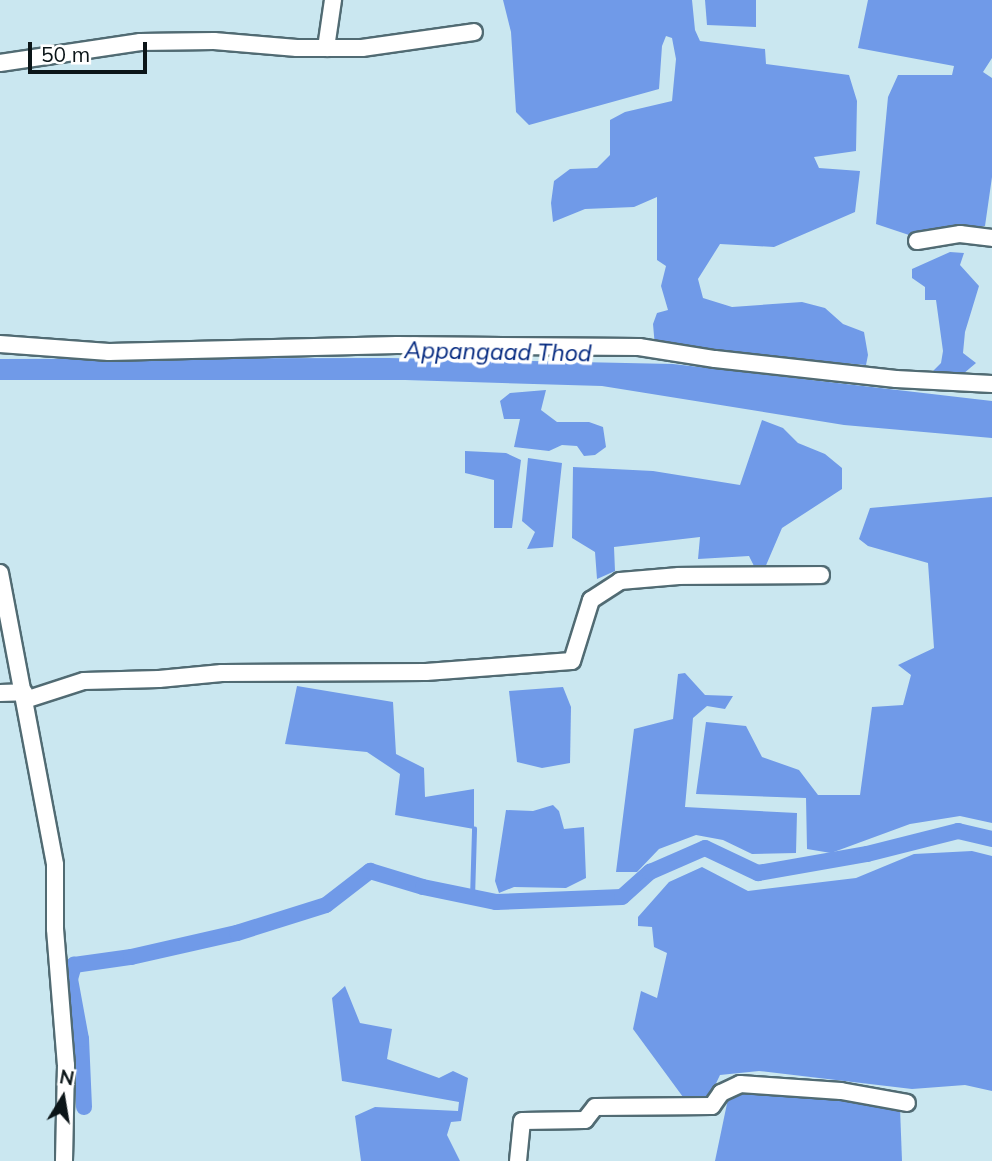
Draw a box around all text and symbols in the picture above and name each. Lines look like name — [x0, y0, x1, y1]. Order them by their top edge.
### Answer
scale bar — [32, 28, 150, 72]
text: 50 m — [41, 41, 90, 67]
water label: Appangaad Thod — [404, 337, 592, 367]
north arrow — [28, 1063, 98, 1133]
text: N — [58, 1064, 76, 1091]

